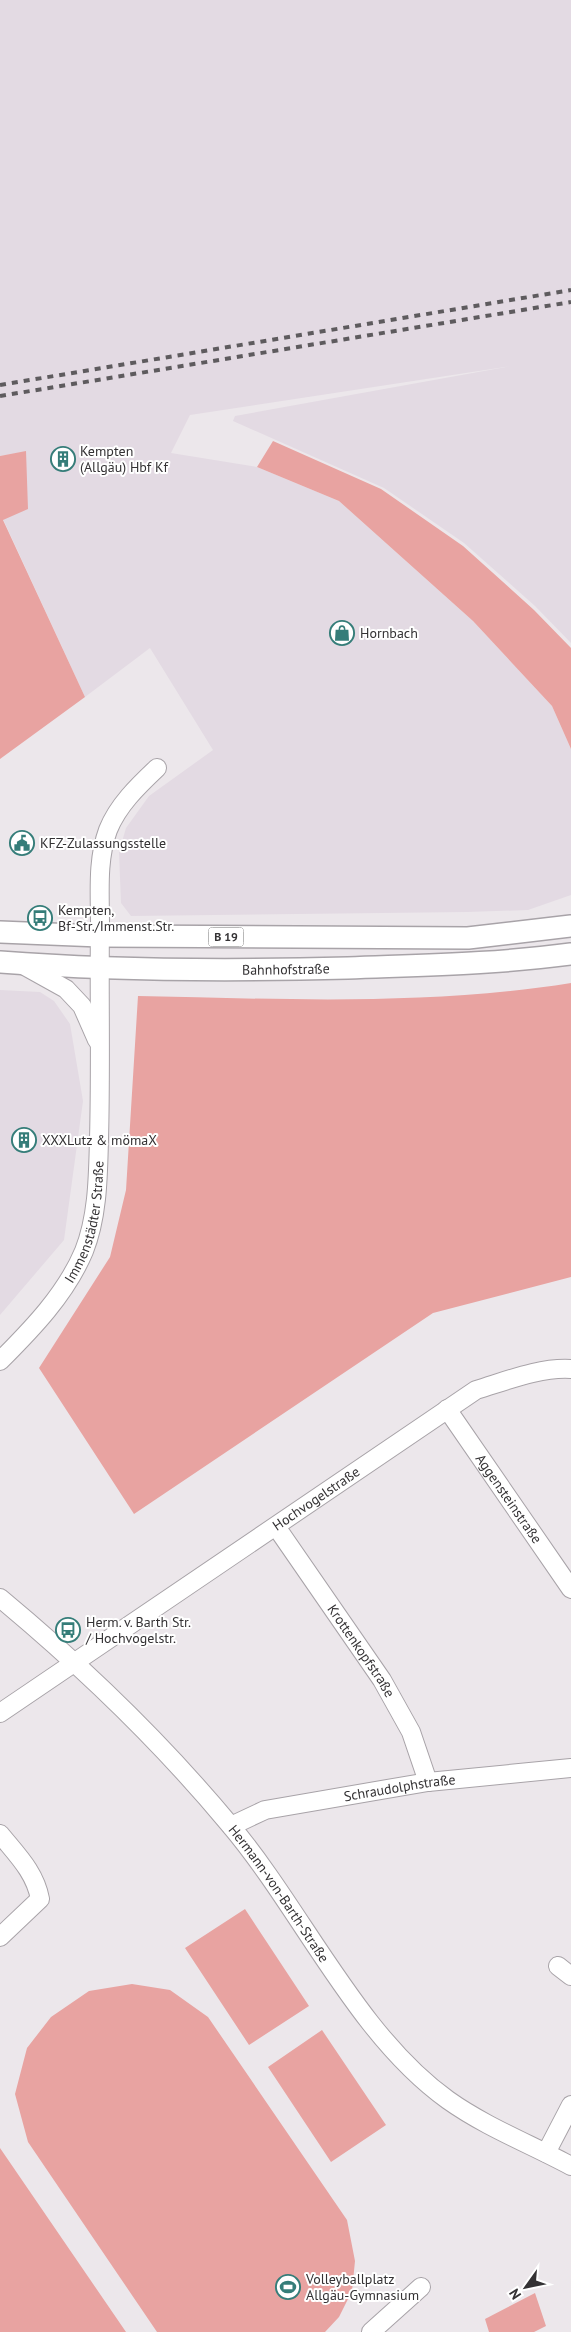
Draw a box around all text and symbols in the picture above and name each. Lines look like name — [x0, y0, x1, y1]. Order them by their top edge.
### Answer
place label: Kempten (Allgäu) Hbf Kf — [80, 442, 168, 476]
building icon: Kempten (Allgäu) Hbf Kf — [50, 446, 76, 472]
shop icon: Hornbach — [329, 620, 355, 646]
place label: Hornbach — [360, 624, 418, 642]
public building icon: KFZ-Zulassungsstelle — [9, 830, 35, 856]
place label: KFZ-Zulassungsstelle — [40, 834, 166, 852]
place label: Kempten, Bf-Str./Immenst.Str. — [58, 901, 174, 935]
bus stop icon: Kempten, Bf-Str./Immenst.Str. — [27, 905, 53, 931]
road number: B 19 — [208, 928, 244, 946]
street label: Bahnhofstraße — [242, 959, 330, 979]
building icon: XXXLutz & mömaX — [11, 1127, 37, 1153]
place label: XXXLutz & mömaX — [42, 1131, 157, 1149]
street label: Immenstädter Straße — [60, 1160, 107, 1286]
street label: Aggensteinstraße — [472, 1451, 546, 1547]
street label: Hochvogelstraße — [269, 1463, 363, 1534]
street label: Krottenkopfstraße — [324, 1601, 399, 1700]
place label: Herm. v. Barth Str. / Hochvogelstr. — [85, 1613, 191, 1647]
bus stop icon: Herm. v. Barth Str. / Hochvogelstr. — [55, 1617, 81, 1643]
street label: Schraudolphstraße — [342, 1770, 456, 1805]
street label: Hermann-von-Barth-Straße — [225, 1821, 333, 1966]
north arrow — [501, 2262, 551, 2312]
place label: Volleyballplatz Allgäu-Gymnasium — [305, 2270, 419, 2304]
sports icon: Volleyballplatz Allgäu-Gymnasium — [275, 2274, 301, 2300]
text: N — [505, 2285, 525, 2303]

